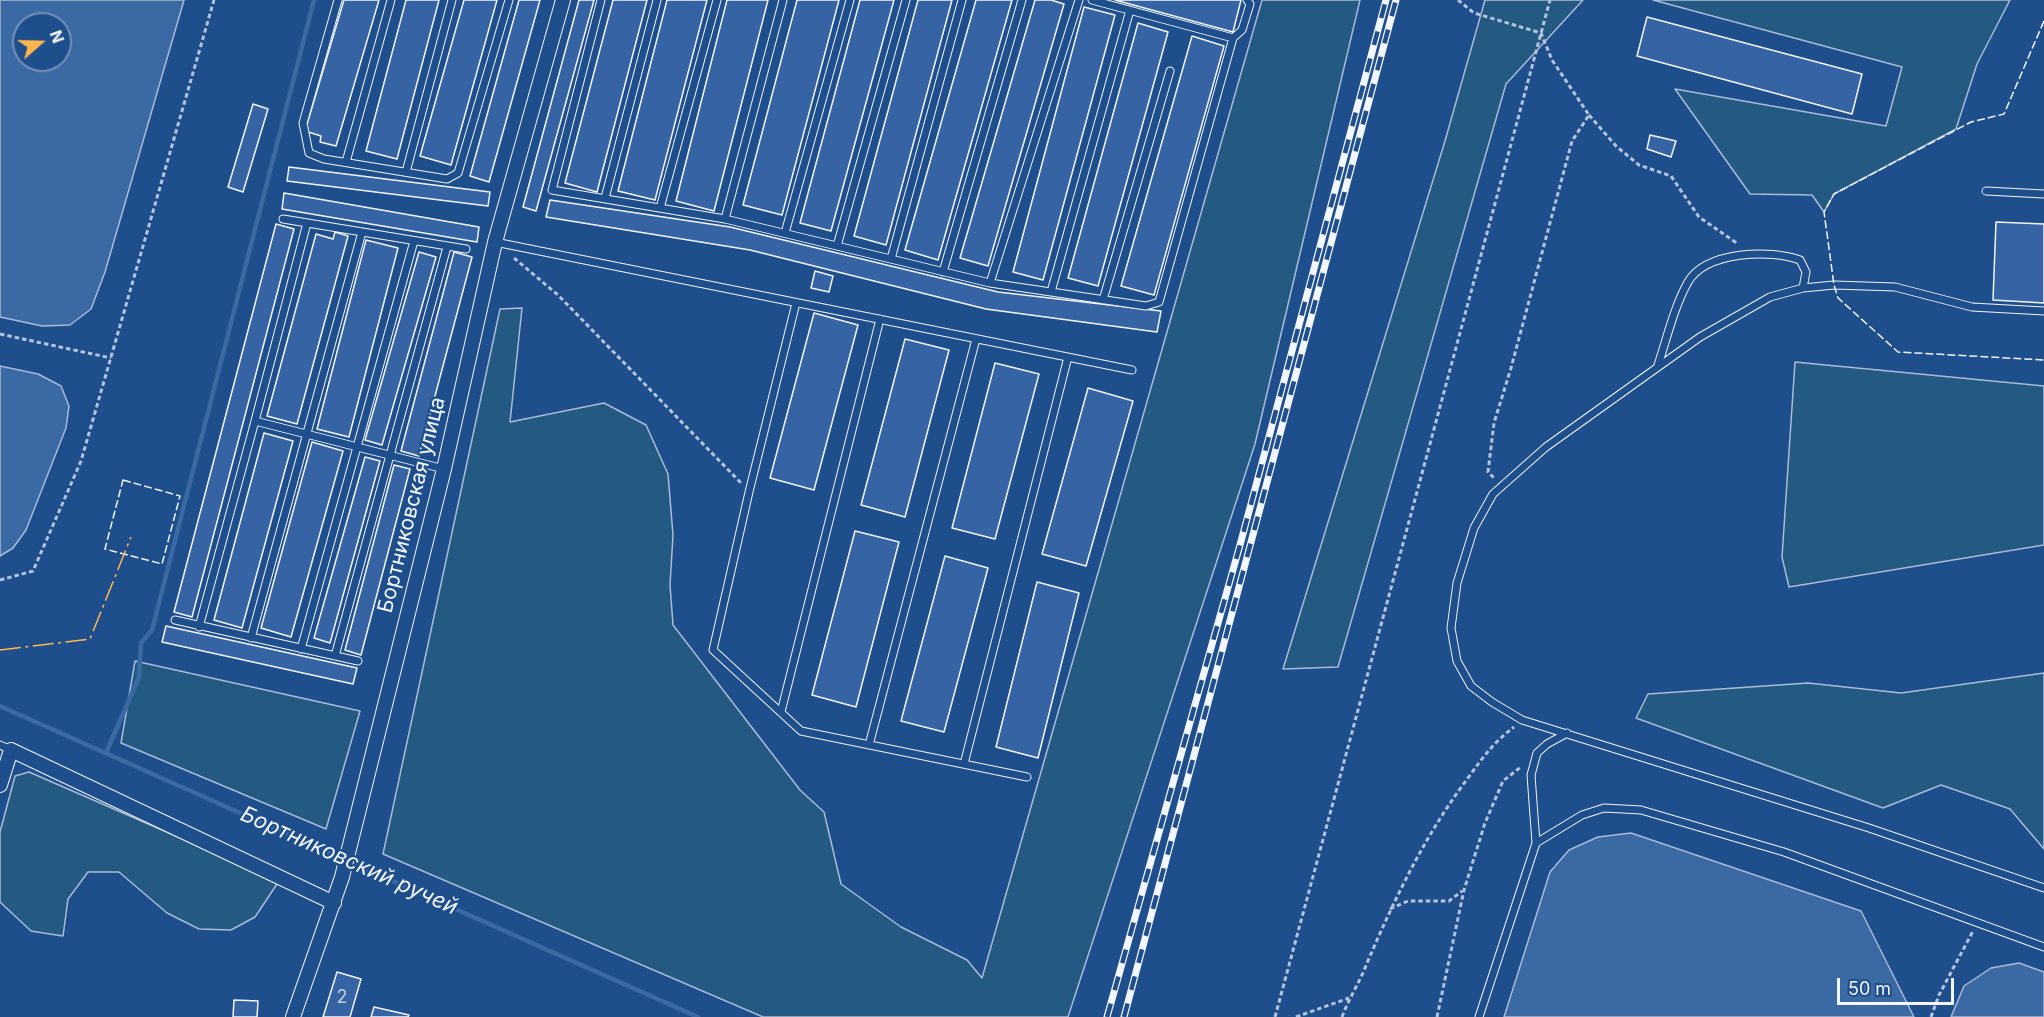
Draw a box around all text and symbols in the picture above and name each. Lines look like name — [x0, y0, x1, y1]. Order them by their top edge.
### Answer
north arrow — [12, 12, 72, 72]
text: N — [46, 27, 69, 46]
street label: Бортниковская улица — [373, 394, 451, 616]
water label: Бортниковский ручей — [236, 801, 462, 921]
scale bar — [1840, 966, 1957, 1004]
text: 50 m — [1848, 978, 1891, 999]
house number: 2 — [337, 987, 347, 1009]

